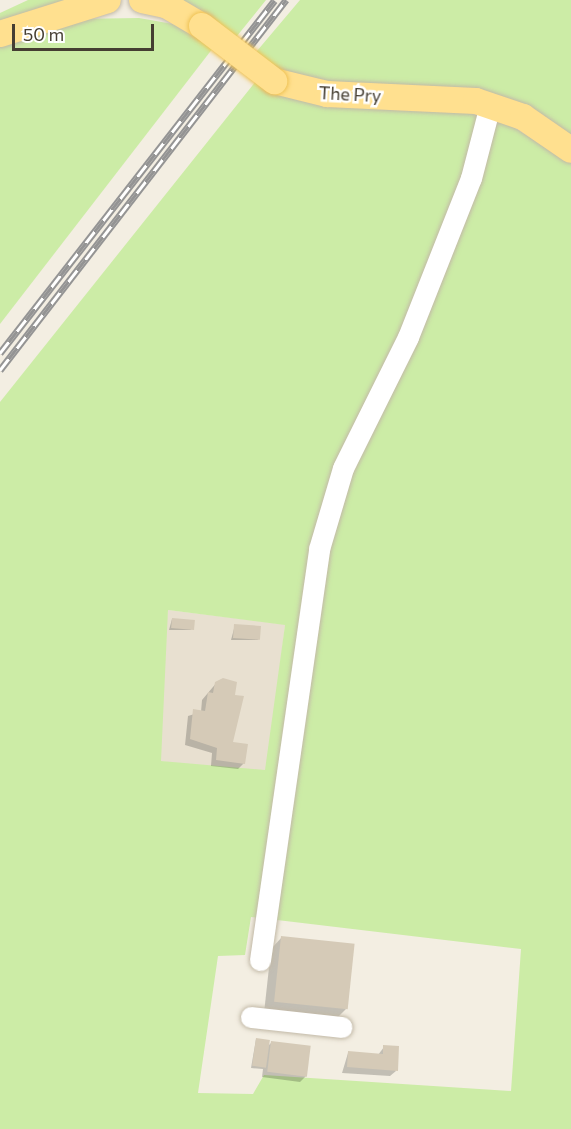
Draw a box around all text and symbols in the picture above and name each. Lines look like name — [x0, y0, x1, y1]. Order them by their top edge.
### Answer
scale bar — [15, 12, 158, 50]
text: 50 m — [23, 23, 64, 45]
street label: The Pry — [318, 82, 382, 106]

